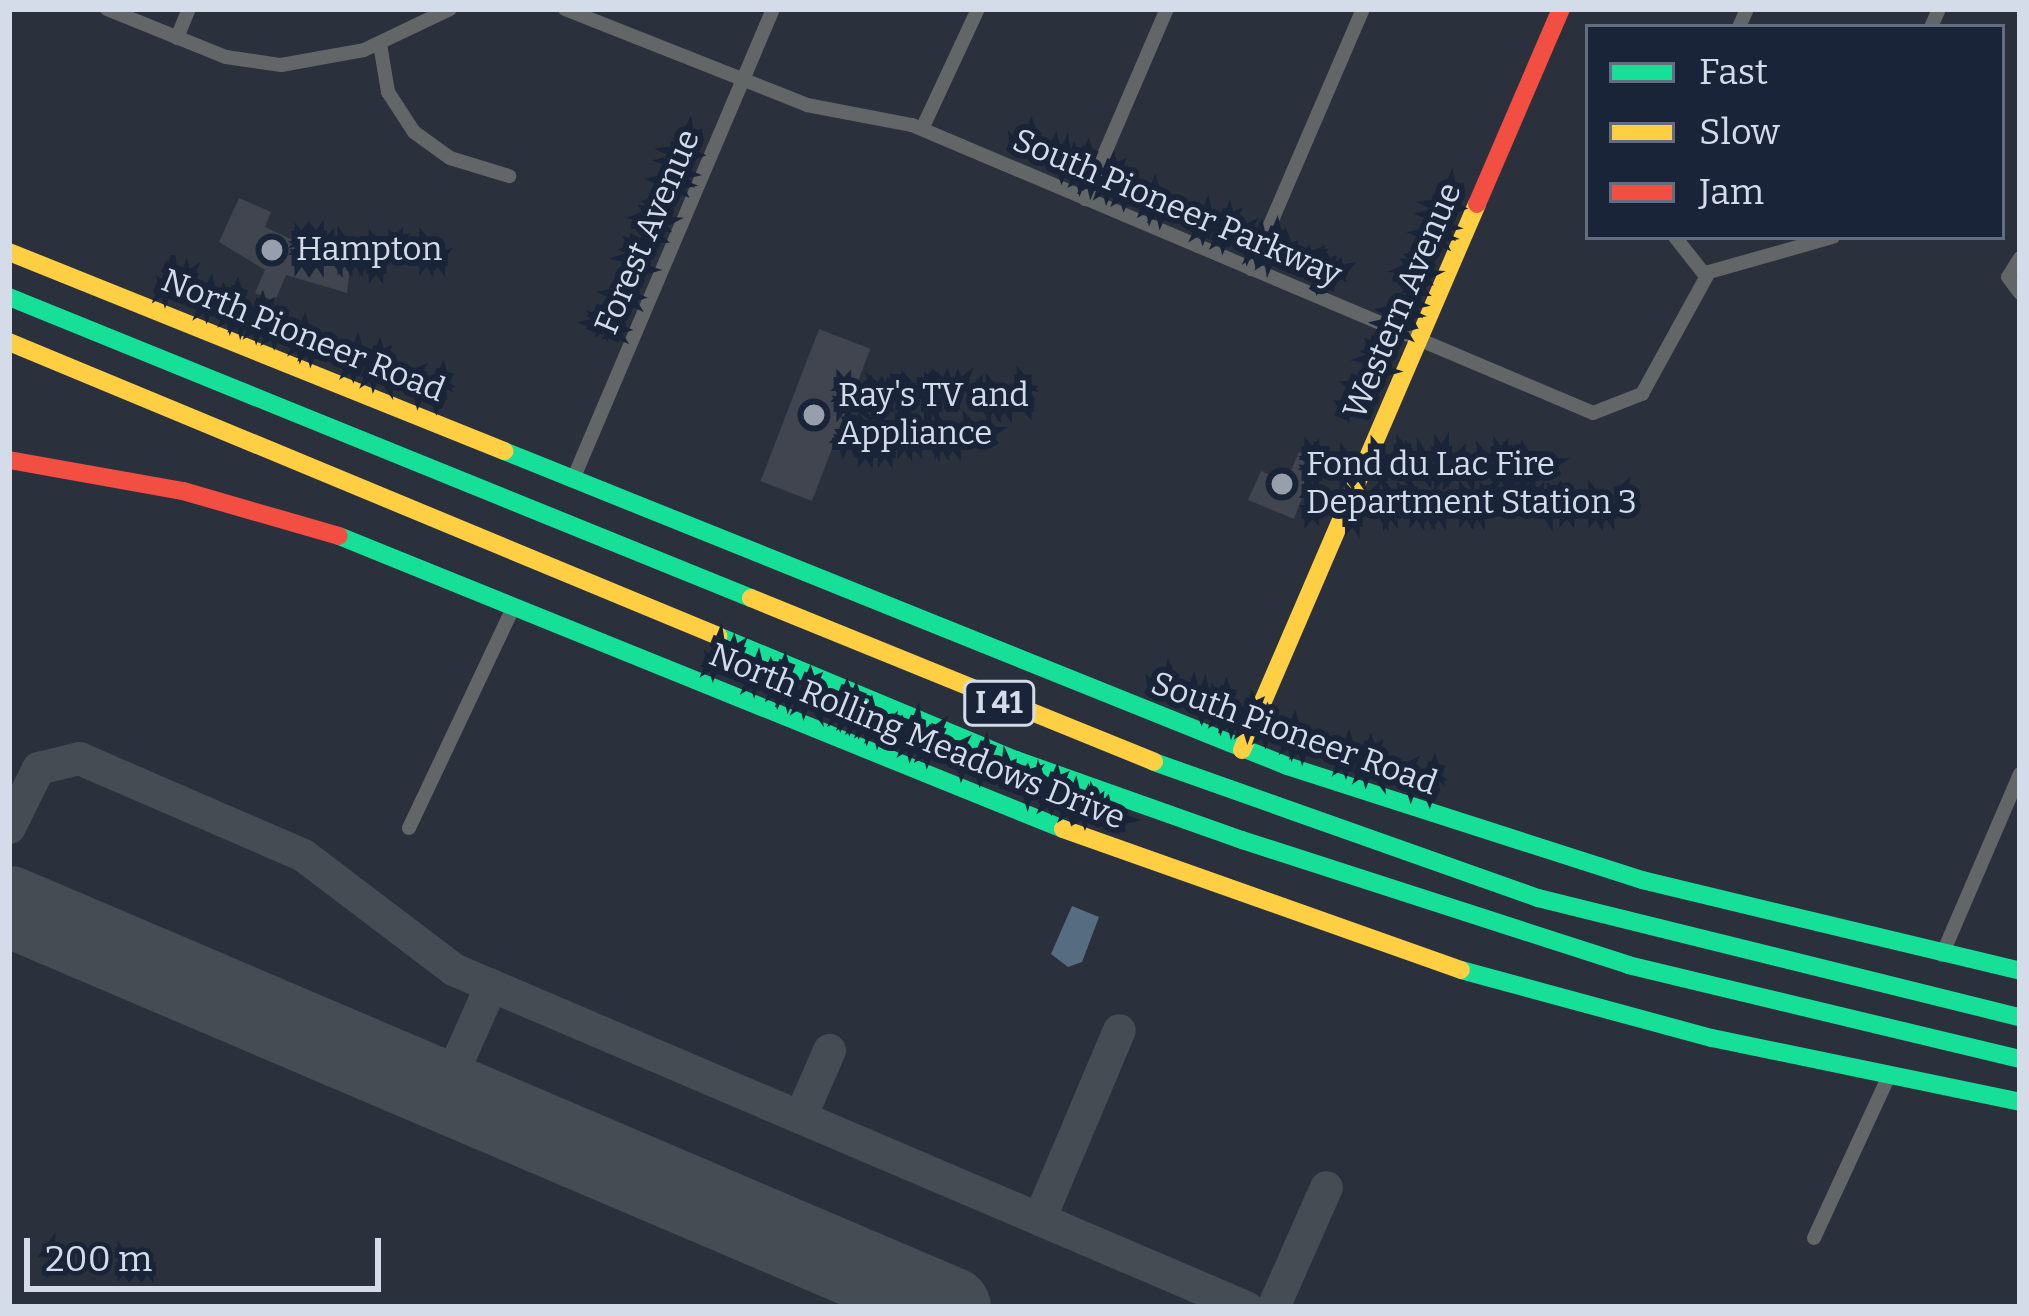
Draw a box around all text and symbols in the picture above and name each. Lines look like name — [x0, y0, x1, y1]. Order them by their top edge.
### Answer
legend — [1585, 24, 2005, 240]
text: Fast — [1699, 50, 1768, 94]
text: Slow — [1699, 110, 1780, 154]
street label: South Pioneer Parkway — [1007, 121, 1347, 295]
street label: Forest Avenue — [587, 124, 709, 340]
text: Jam — [1699, 170, 1764, 214]
street label: Western Avenue — [1335, 177, 1471, 425]
place label: Hampton — [296, 230, 442, 270]
marker: Hampton — [259, 237, 285, 263]
street label: North Pioneer Road — [156, 261, 450, 411]
place label: Ray's TV and Appliance — [838, 376, 1029, 454]
marker: Ray's TV and Appliance — [801, 402, 827, 428]
place label: Fond du Lac Fire Department Station 3 — [1306, 445, 1637, 523]
marker: Fond du Lac Fire Department Station 3 — [1269, 471, 1295, 497]
street label: North Rolling Meadows Drive — [703, 635, 1131, 839]
street label: South Pioneer Road — [1146, 664, 1442, 804]
road number: I 41 — [963, 679, 1035, 727]
scale bar — [30, 1214, 387, 1288]
text: 200 m — [45, 1237, 152, 1281]

